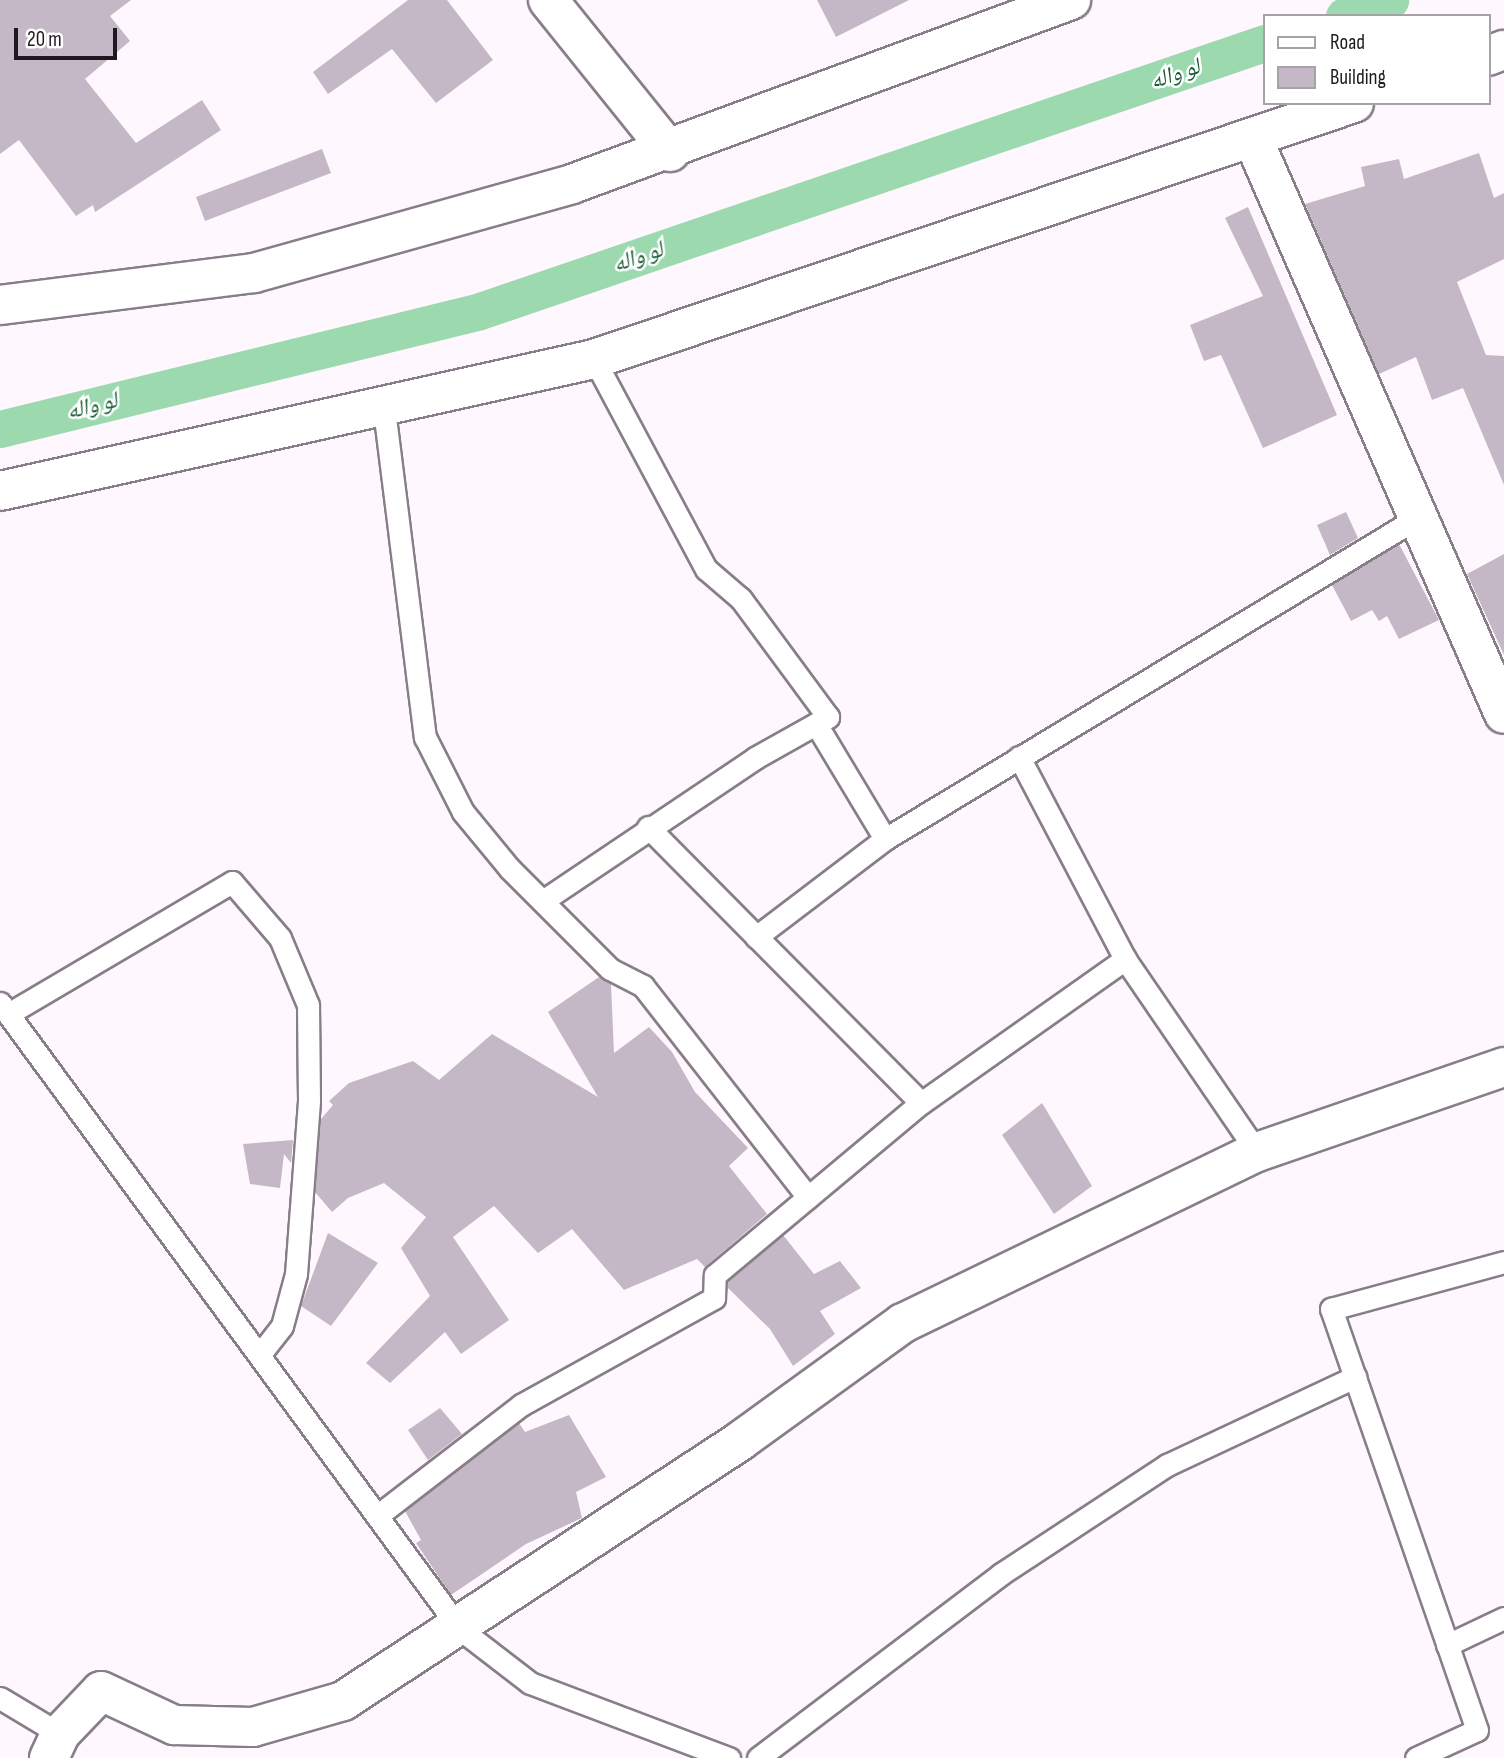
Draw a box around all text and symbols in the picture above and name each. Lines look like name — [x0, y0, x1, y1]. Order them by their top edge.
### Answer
scale bar — [18, 14, 121, 58]
legend — [1262, 14, 1490, 105]
text: 20 m — [27, 27, 62, 52]
text: Road — [1330, 30, 1365, 55]
water label: لو واله — [1146, 53, 1204, 95]
text: Building — [1330, 65, 1386, 90]
water label: لو واله — [609, 236, 667, 278]
water label: لو واله — [64, 386, 120, 426]

